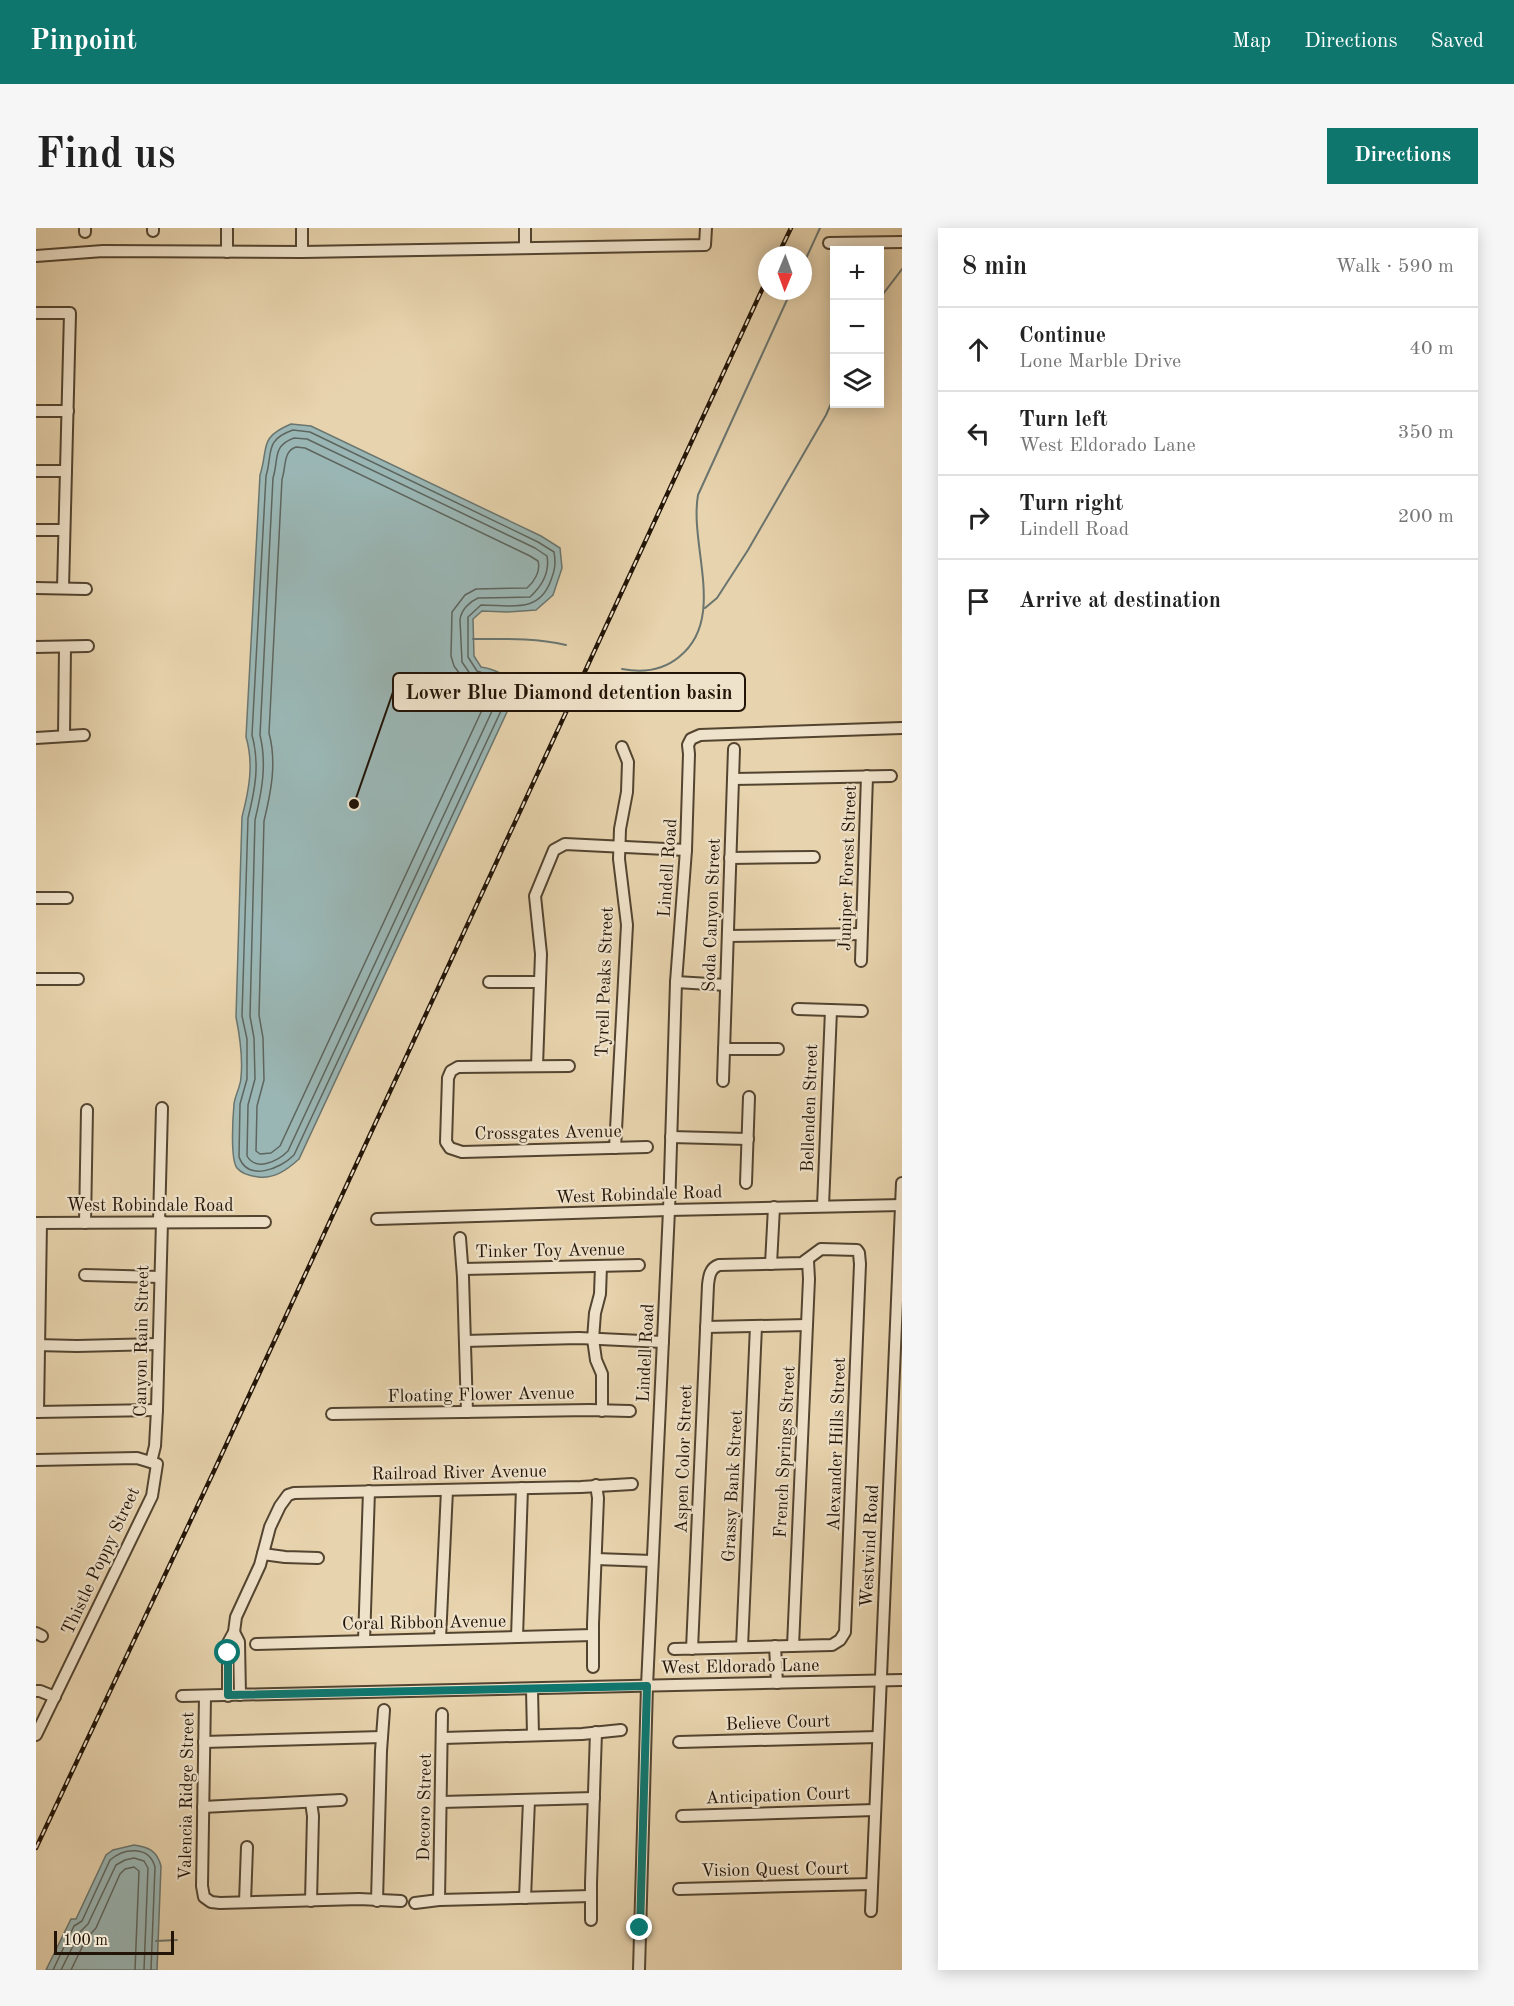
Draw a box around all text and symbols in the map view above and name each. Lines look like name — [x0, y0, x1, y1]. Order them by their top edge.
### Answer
text: Pinpoint — [30, 28, 137, 56]
text: Map — [1232, 31, 1271, 52]
text: Directions — [1304, 31, 1398, 52]
text: Saved — [1431, 31, 1484, 52]
button: Directions — [1327, 128, 1478, 184]
text: Find us — [36, 135, 175, 177]
north arrow — [758, 246, 812, 300]
map controls — [830, 246, 884, 408]
button: + — [830, 246, 884, 300]
text: 8 min — [962, 254, 1027, 280]
text: Walk · 590 m — [1335, 257, 1454, 277]
button: − — [830, 300, 884, 354]
text: Continue — [1019, 325, 1106, 347]
icon: ahead — [962, 333, 995, 366]
text: 40 m — [1409, 339, 1454, 359]
text: Lone Marble Drive — [1019, 352, 1181, 372]
button: layers — [830, 354, 884, 408]
text: Turn left — [1019, 409, 1108, 431]
icon: left — [962, 417, 995, 450]
text: 350 m — [1398, 423, 1454, 443]
text: West Eldorado Lane — [1019, 436, 1196, 456]
text: Turn right — [1019, 493, 1123, 515]
icon: right — [962, 501, 995, 534]
text: 200 m — [1398, 507, 1454, 527]
text: Lindell Road — [1019, 520, 1129, 540]
icon: arrive — [962, 585, 995, 618]
text: Arrive at destination — [1019, 590, 1221, 612]
callout: Lower Blue Diamond detention basin — [393, 673, 745, 711]
text: Lower Blue Diamond detention basin — [405, 684, 733, 704]
street label: Juniper Forest Street — [836, 785, 860, 951]
street label: Lindell Road — [656, 818, 680, 918]
street label: Soda Canyon Street — [700, 838, 724, 992]
street label: Tyrell Peaks Street — [593, 906, 617, 1058]
street label: Bellenden Street — [799, 1043, 821, 1173]
street label: Crossgates Avenue — [474, 1123, 622, 1143]
street label: West Robindale Road — [555, 1183, 723, 1207]
street label: West Robindale Road — [66, 1197, 234, 1215]
street label: Tinker Toy Avenue — [475, 1241, 625, 1261]
street label: Canyon Rain Street — [132, 1265, 152, 1417]
street label: Lindell Road — [634, 1303, 658, 1403]
street label: Alexander Hills Street — [825, 1357, 849, 1531]
street label: French Springs Street — [771, 1365, 799, 1539]
street label: Floating Flower Avenue — [387, 1384, 575, 1406]
street label: Aspen Color Street — [672, 1384, 696, 1534]
street label: Grassy Bank Street — [720, 1409, 746, 1563]
street label: Railroad River Avenue — [371, 1462, 547, 1484]
street label: Thistle Poppy Street — [59, 1484, 143, 1638]
street label: Westwind Road — [858, 1484, 882, 1608]
street label: Coral Ribbon Avenue — [342, 1613, 506, 1633]
route start — [214, 1639, 240, 1665]
street label: West Eldorado Lane — [660, 1657, 820, 1677]
street label: Valencia Ridge Street — [177, 1711, 197, 1881]
street label: Believe Court — [725, 1712, 831, 1734]
street label: Decoro Street — [415, 1753, 435, 1861]
street label: Anticipation Court — [705, 1784, 851, 1808]
street label: Vision Quest Court — [701, 1860, 849, 1880]
route end — [626, 1914, 652, 1940]
scale bar — [54, 1928, 174, 1956]
text: 100 m — [63, 1933, 108, 1949]

